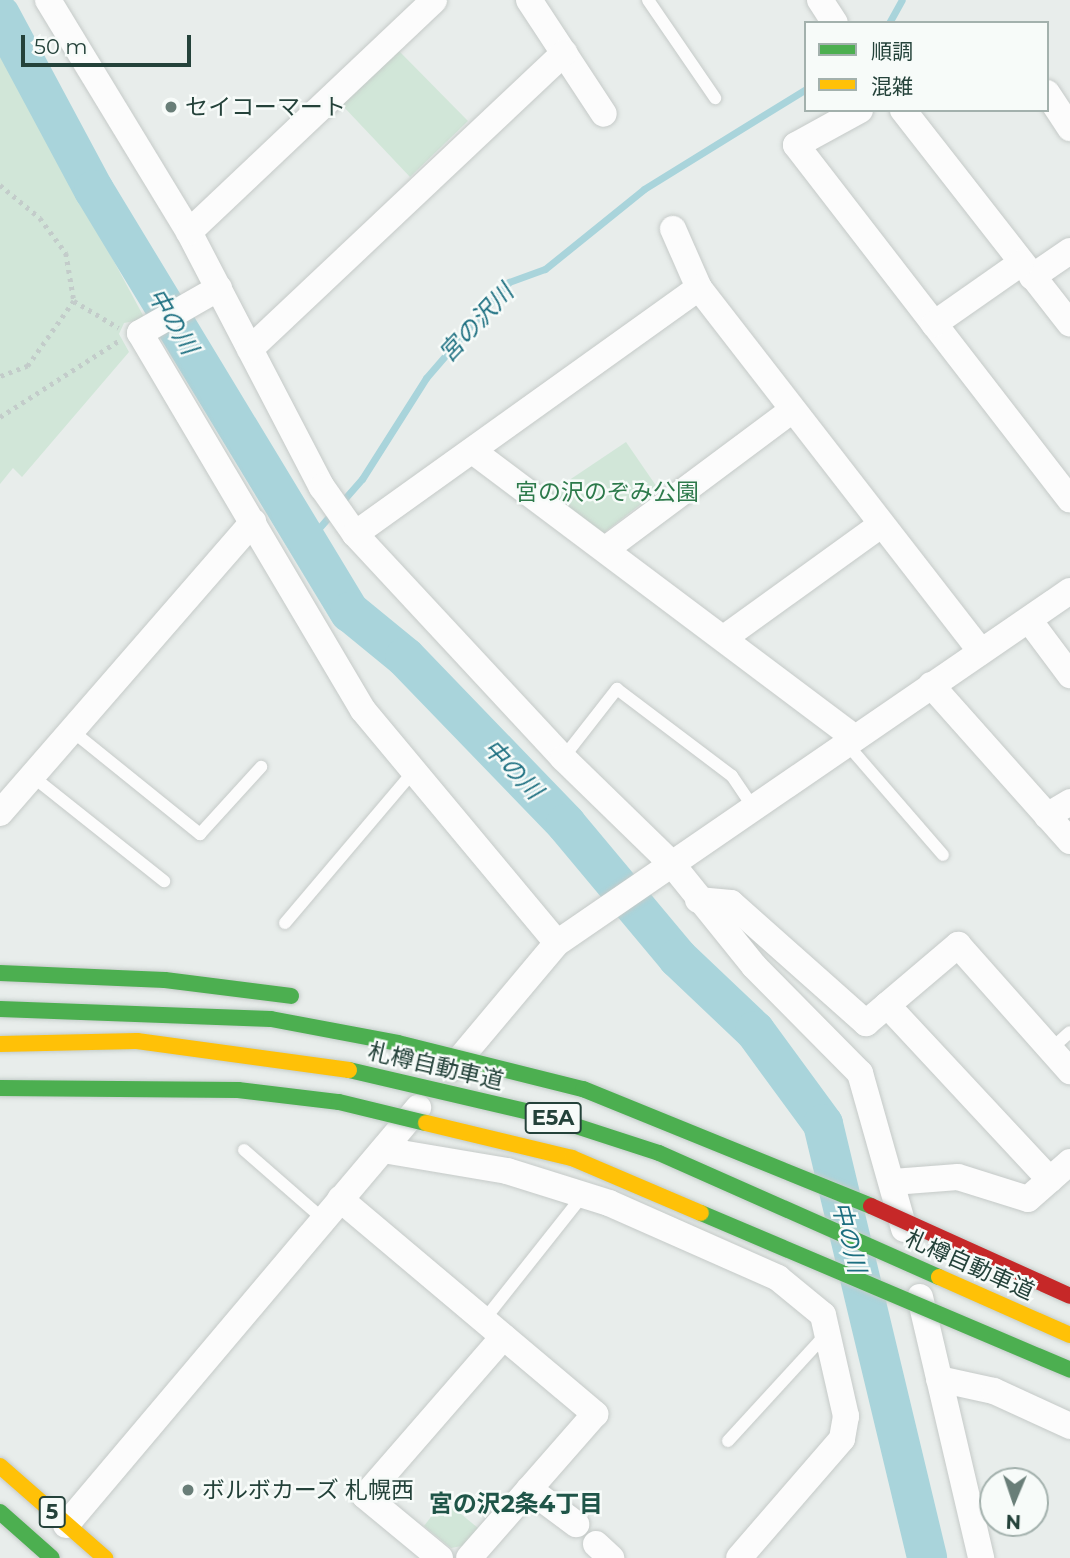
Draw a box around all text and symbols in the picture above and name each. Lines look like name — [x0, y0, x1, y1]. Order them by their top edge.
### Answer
scale bar — [24, 21, 194, 65]
legend — [804, 21, 1049, 112]
text: 50 m — [34, 34, 88, 59]
text: 順調 — [871, 39, 913, 64]
text: 混雑 — [871, 74, 913, 99]
place label: セイコーマート — [185, 93, 346, 121]
marker: セイコーマート — [163, 99, 179, 115]
water label: 宮の沢川 — [433, 278, 519, 368]
water label: 中の川 — [142, 283, 204, 359]
park label: 宮の沢のぞみ公園 — [515, 478, 699, 506]
water label: 中の川 — [478, 733, 548, 805]
street label: 札樽自動車道 — [366, 1037, 506, 1095]
road number: E5A — [523, 1100, 583, 1136]
water label: 中の川 — [826, 1199, 872, 1275]
street label: 札樽自動車道 — [901, 1224, 1039, 1306]
north arrow — [979, 1467, 1049, 1537]
place label: ボルボカーズ 札幌西 — [202, 1476, 415, 1504]
marker: ボルボカーズ 札幌西 — [180, 1482, 196, 1498]
district label: 宮の沢2条4丁目 — [429, 1490, 603, 1518]
road number: 5 — [38, 1494, 66, 1530]
text: N — [1005, 1510, 1021, 1533]

